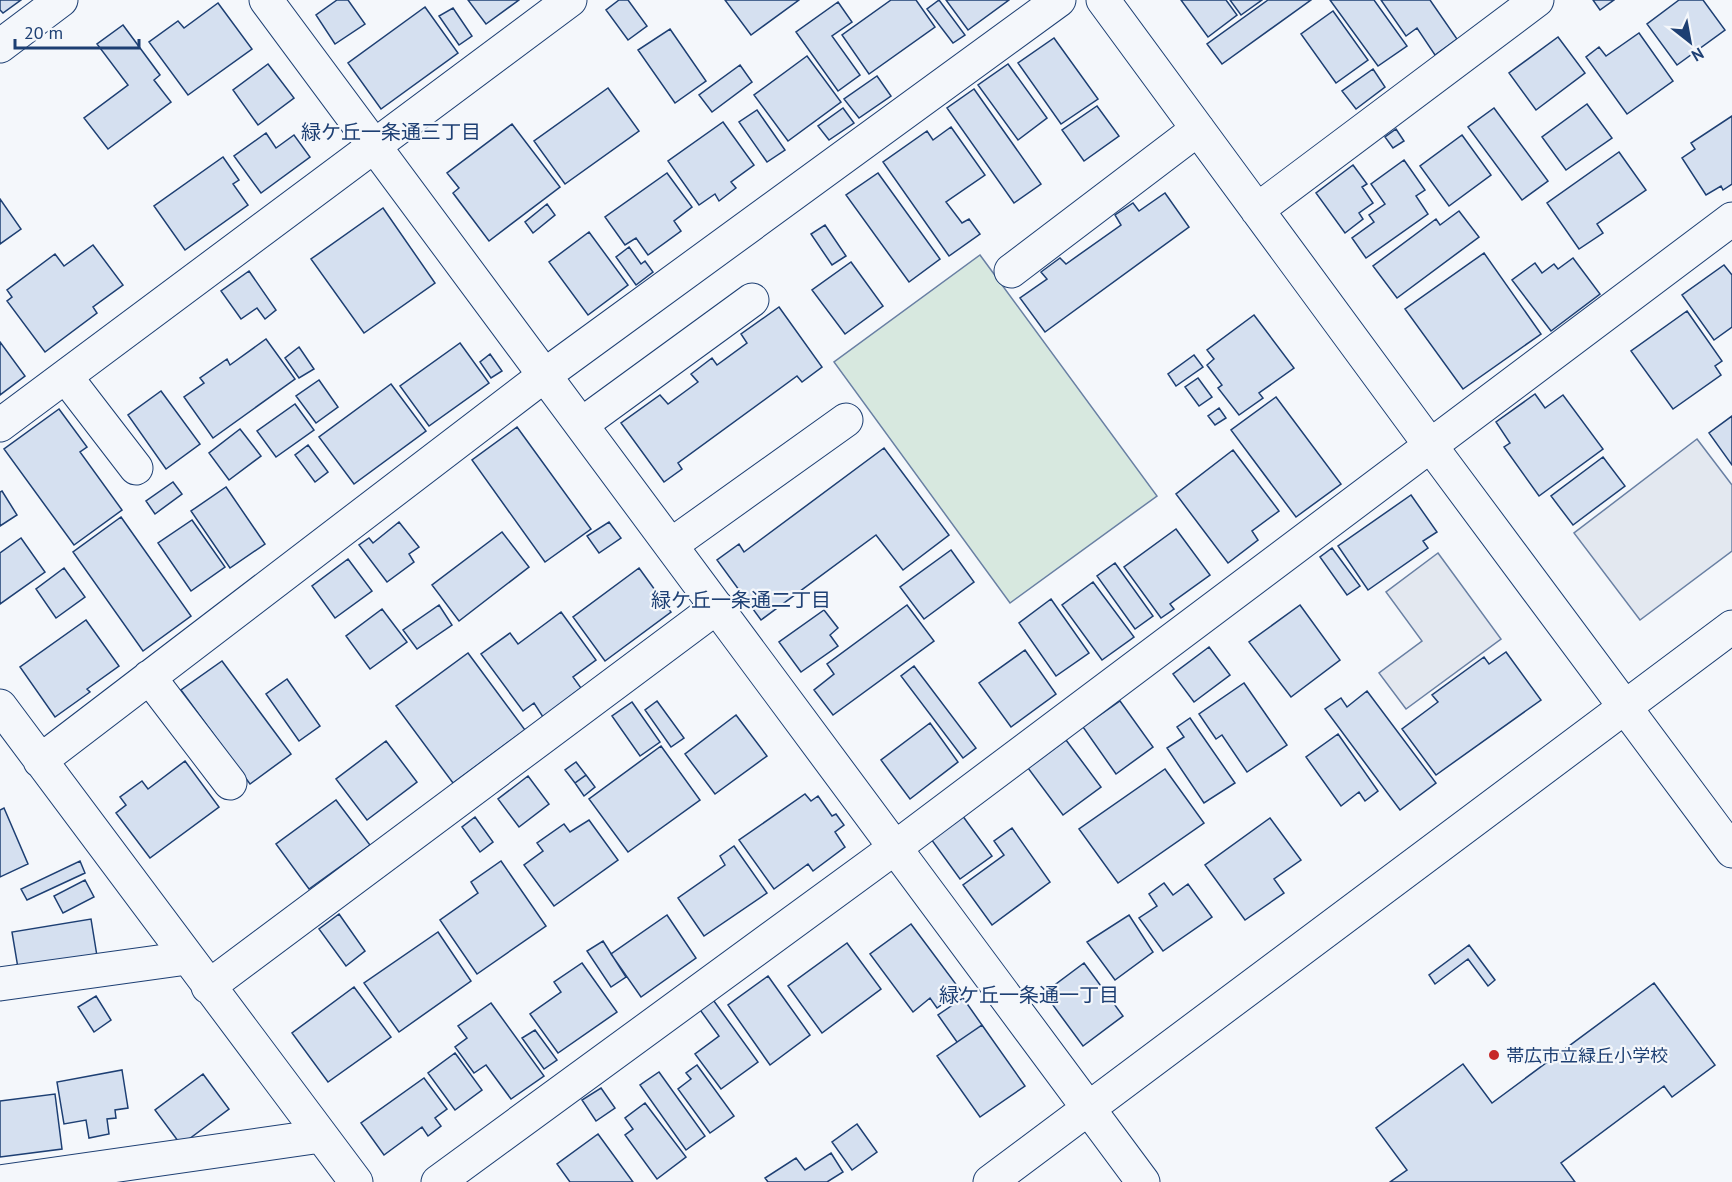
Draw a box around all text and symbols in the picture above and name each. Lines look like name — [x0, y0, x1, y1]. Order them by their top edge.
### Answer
scale bar — [15, 12, 140, 50]
north arrow — [1660, 12, 1720, 72]
text: 20 m — [24, 21, 63, 44]
text: N — [1688, 44, 1707, 66]
district label: 緑ケ丘一条通三丁目 — [301, 119, 481, 145]
district label: 緑ケ丘一条通二丁目 — [651, 587, 831, 613]
district label: 緑ケ丘一条通一丁目 — [939, 982, 1119, 1008]
place label: 帯広市立緑丘小学校 — [1506, 1044, 1668, 1067]
marker: 帯広市立緑丘小学校 — [1487, 1048, 1501, 1062]

